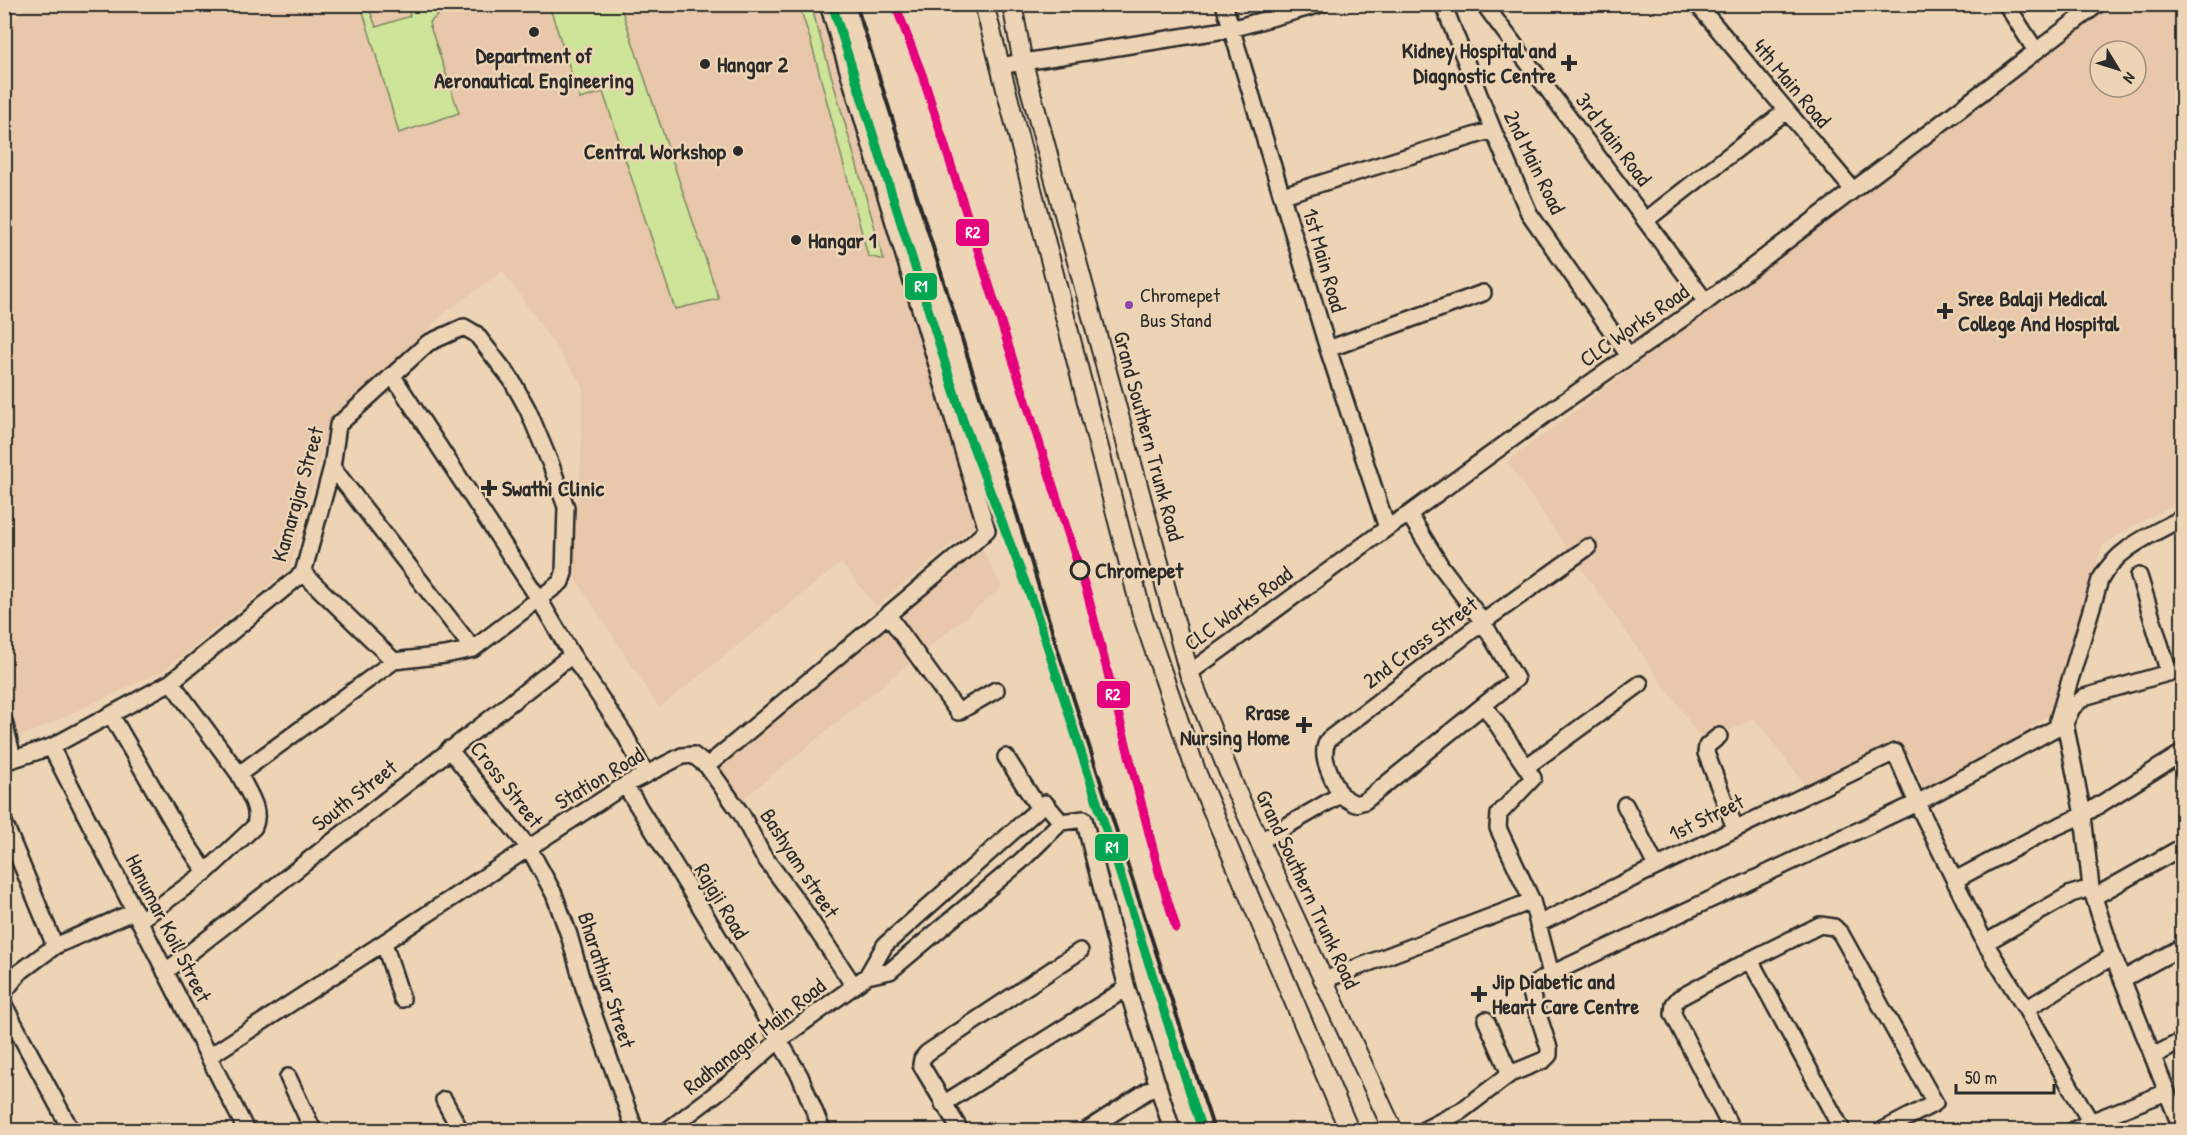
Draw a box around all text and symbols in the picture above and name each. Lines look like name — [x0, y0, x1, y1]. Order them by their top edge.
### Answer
marker: Department of Aeronautical Engineering — [527, 25, 541, 39]
street label: 4th Main Road — [1746, 32, 1838, 134]
place label: Kidney Hospital and Diagnostic Centre — [1402, 35, 1556, 91]
north arrow — [2088, 39, 2148, 99]
place label: Department of Aeronautical Engineering — [434, 40, 634, 96]
place label: Hangar 2 — [717, 49, 789, 80]
marker: Kidney Hospital and Diagnostic Centre — [1560, 54, 1578, 72]
marker: Hangar 2 — [698, 57, 712, 71]
text: N — [2118, 68, 2141, 89]
street label: 3rd Main Road — [1569, 86, 1659, 192]
street label: 2nd Main Road — [1497, 105, 1573, 219]
place label: Central Workshop — [584, 136, 727, 167]
marker: Central Workshop — [731, 144, 745, 158]
street label: 1st Main Road — [1296, 205, 1354, 316]
line badge: R2 — [955, 218, 990, 247]
text: R2 — [966, 221, 981, 243]
place label: Hangar 1 — [808, 225, 877, 256]
marker: Hangar 1 — [789, 233, 803, 247]
line badge: R1 — [904, 272, 938, 301]
text: R1 — [914, 275, 928, 297]
street label: CLC Works Road — [1573, 276, 1695, 374]
place label: Chromepet Bus Stand — [1140, 281, 1221, 333]
place label: Sree Balaji Medical College And Hospital — [1958, 283, 2120, 339]
marker: Chromepet Bus Stand — [1123, 299, 1135, 311]
marker: Sree Balaji Medical College And Hospital — [1936, 302, 1954, 320]
street label: Grand Southern Trunk Road — [1107, 328, 1192, 545]
street label: Kamarajar Street — [263, 422, 331, 565]
place label: Swathi Clinic — [502, 473, 604, 503]
marker: Swathi Clinic — [480, 479, 498, 497]
place label: Chromepet — [1095, 555, 1185, 586]
street label: CLC Works Road — [1178, 558, 1299, 657]
marker: Chromepet — [1070, 560, 1090, 580]
street label: 2nd Cross Street — [1356, 589, 1484, 695]
line badge: R2 — [1096, 680, 1131, 709]
text: R2 — [1106, 683, 1121, 705]
place label: Rrase Nursing Home — [1180, 697, 1290, 753]
marker: Rrase Nursing Home — [1295, 716, 1313, 734]
street label: Cross Street — [464, 734, 551, 834]
street label: Station Road — [549, 740, 649, 816]
street label: South Street — [305, 752, 403, 838]
street label: Grand Southern Trunk Road — [1249, 785, 1367, 994]
street label: 1st Street — [1663, 786, 1749, 848]
street label: Bashyam street — [753, 802, 847, 924]
line badge: R1 — [1094, 833, 1129, 862]
text: R1 — [1105, 836, 1119, 858]
street label: Hanumar Koil Street — [119, 849, 219, 1007]
street label: Rajaji Road — [688, 857, 757, 945]
street label: Bharathiar Street — [571, 908, 643, 1052]
place label: Jip Diabetic and Heart Care Centre — [1492, 966, 1640, 1021]
street label: Radhanagar Main Road — [676, 971, 832, 1101]
marker: Jip Diabetic and Heart Care Centre — [1470, 985, 1488, 1003]
scale bar — [1956, 1057, 2054, 1095]
text: 50 m — [1965, 1065, 1997, 1090]

